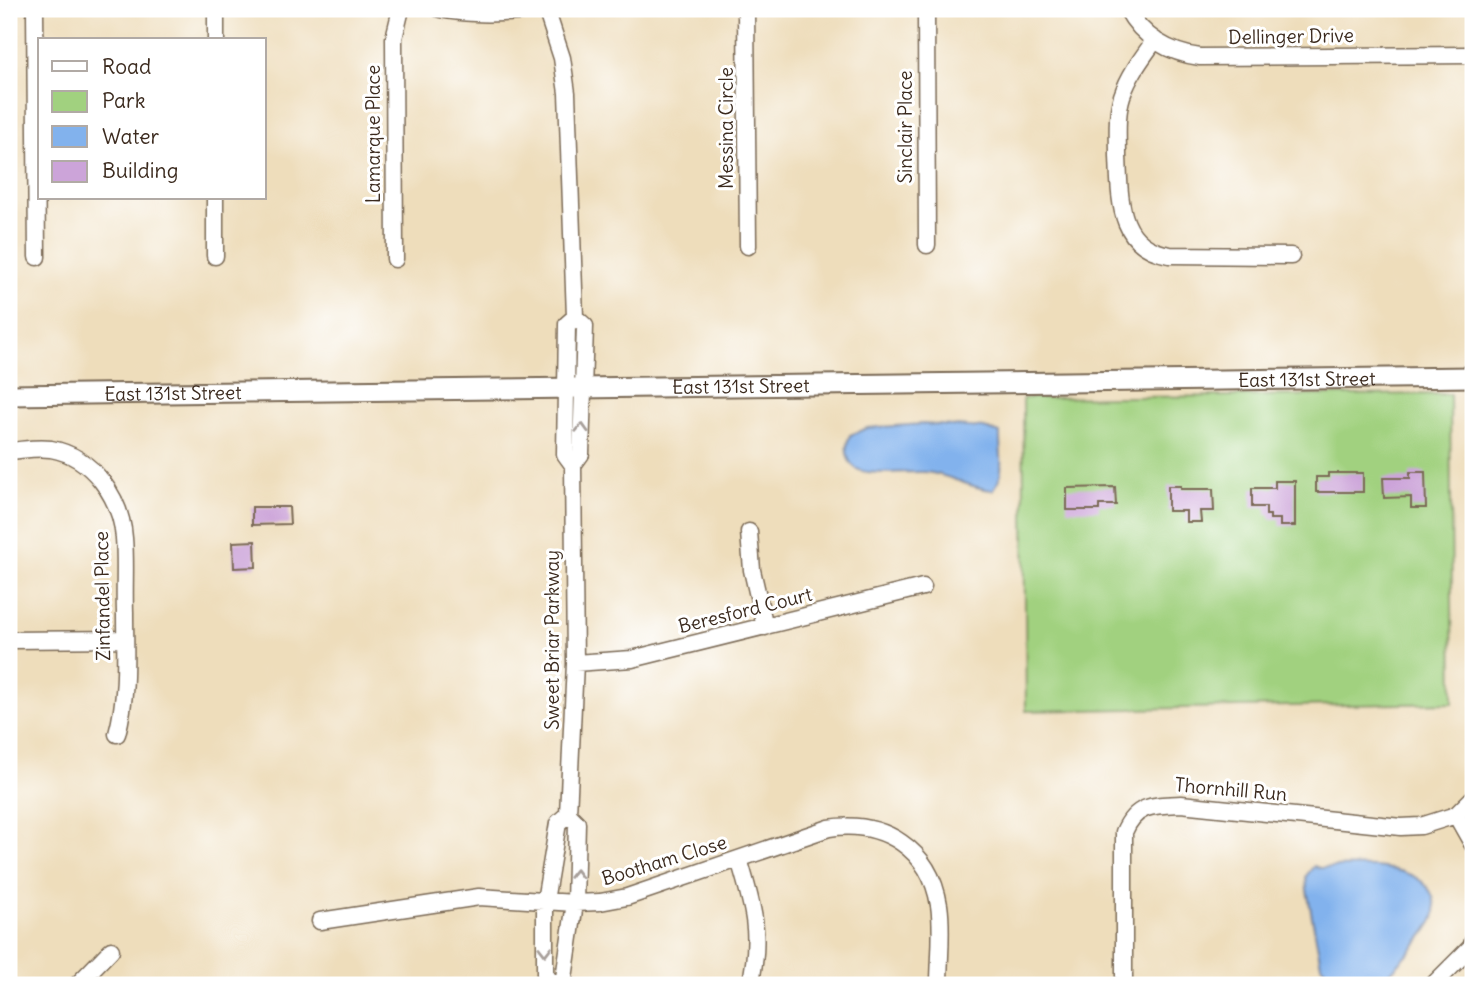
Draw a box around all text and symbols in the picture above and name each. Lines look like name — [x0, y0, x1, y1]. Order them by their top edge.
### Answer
street label: Dellinger Drive — [1228, 23, 1354, 49]
legend — [38, 38, 266, 200]
text: Road — [102, 53, 151, 80]
street label: Lamarque Place — [361, 65, 385, 203]
street label: Messina Circle — [714, 67, 738, 189]
street label: Sinclair Place — [893, 70, 917, 184]
text: Park — [102, 87, 145, 114]
text: Water — [102, 123, 160, 150]
text: Building — [102, 157, 178, 184]
street label: East 131st Street — [1238, 366, 1376, 392]
street label: East 131st Street — [672, 373, 810, 399]
street label: East 131st Street — [104, 380, 242, 406]
one-way arrow — [574, 423, 590, 433]
street label: Zinfandel Place — [89, 531, 115, 661]
street label: Sweet Briar Parkway — [540, 550, 564, 730]
street label: Beresford Court — [676, 582, 814, 638]
street label: Thornhill Run — [1174, 772, 1288, 806]
street label: Bootham Close — [599, 830, 729, 890]
one-way arrow — [568, 868, 584, 879]
one-way arrow — [537, 946, 553, 956]

